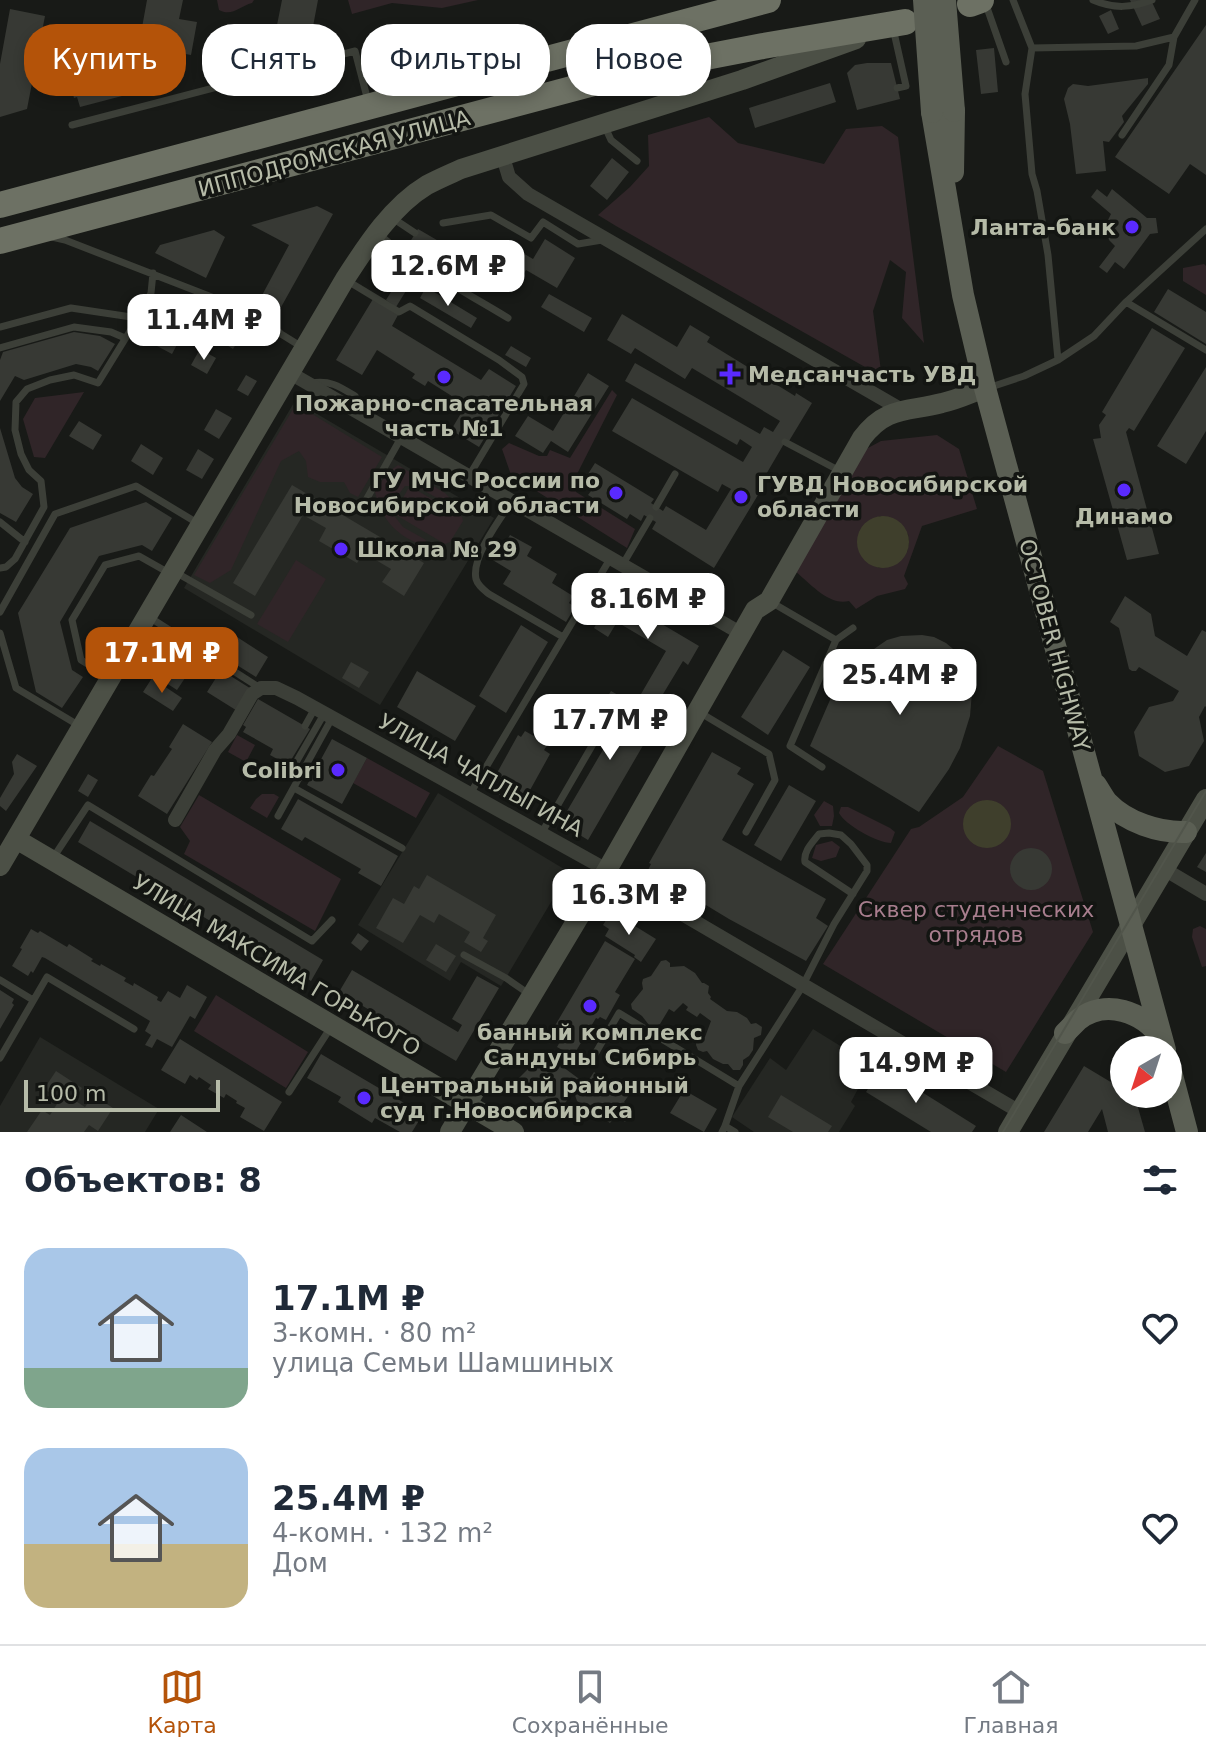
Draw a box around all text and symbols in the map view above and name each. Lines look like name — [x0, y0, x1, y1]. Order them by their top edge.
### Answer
chip: Купить — [24, 24, 186, 96]
chip: Снять — [202, 24, 345, 96]
chip: Фильтры — [361, 24, 550, 96]
chip: Новое — [566, 24, 711, 96]
street label: ИППОДРОМСКАЯ УЛИЦА — [195, 105, 473, 202]
place label: Ланта-банк — [971, 215, 1116, 240]
marker: Ланта-банк — [1123, 218, 1141, 236]
pin: 12.6M ₽ — [374, 240, 522, 308]
text: 12.6M ₽ — [389, 251, 507, 281]
pin: 11.4M ₽ — [130, 294, 278, 362]
text: 11.4M ₽ — [145, 305, 263, 335]
place label: Медсанчасть УВД — [748, 362, 976, 387]
marker: Медсанчасть УВД — [719, 363, 741, 385]
marker: Пожарно-спасательная часть №1 — [435, 368, 453, 386]
place label: Пожарно-спасательная часть №1 — [295, 391, 593, 441]
place label: ГУ МЧС России по Новосибирской области — [294, 468, 600, 518]
place label: ГУВД Новосибирской области — [757, 472, 1028, 522]
marker: Динамо — [1115, 481, 1133, 499]
marker: ГУ МЧС России по Новосибирской области — [607, 484, 625, 502]
marker: ГУВД Новосибирской области — [732, 488, 750, 506]
place label: Динамо — [1075, 504, 1173, 529]
street label: OCTOBER HIGHWAY — [1014, 536, 1095, 755]
place label: Школа № 29 — [357, 537, 518, 562]
marker: Школа № 29 — [332, 540, 350, 558]
pin: 8.16M ₽ — [574, 573, 722, 641]
text: 8.16M ₽ — [589, 584, 707, 614]
pin: 17.1M ₽ — [88, 627, 236, 695]
text: 17.1M ₽ — [103, 638, 221, 668]
pin: 25.4M ₽ — [826, 649, 974, 717]
text: 25.4M ₽ — [841, 660, 959, 690]
pin: 17.7M ₽ — [536, 694, 684, 762]
text: 17.7M ₽ — [551, 705, 669, 735]
street label: УЛИЦА ЧАПЛЫГИНА — [374, 709, 587, 842]
place label: Colibri — [242, 758, 322, 783]
marker: Colibri — [329, 761, 347, 779]
pin: 16.3M ₽ — [555, 869, 703, 937]
street label: УЛИЦА МАКСИМА ГОРЬКОГО — [129, 870, 425, 1061]
text: 16.3M ₽ — [570, 880, 688, 910]
park label: Сквер студенческих отрядов — [858, 897, 1094, 947]
marker: банный комплекс Сандуны Сибирь — [581, 997, 599, 1015]
place label: банный комплекс Сандуны Сибирь — [477, 1020, 703, 1070]
north arrow — [1110, 1036, 1182, 1108]
map controls — [1110, 1036, 1182, 1108]
pin: 14.9M ₽ — [842, 1037, 990, 1105]
text: 14.9M ₽ — [857, 1048, 975, 1078]
place label: Центральный районный суд г.Новосибирска — [380, 1073, 689, 1123]
scale bar — [24, 1076, 220, 1112]
text: 100 m — [36, 1081, 106, 1106]
marker: Центральный районный суд г.Новосибирска — [355, 1089, 373, 1107]
icon: filters — [1138, 1158, 1182, 1202]
text: Объектов: 8 — [24, 1160, 262, 1200]
text: 17.1M ₽ — [272, 1278, 425, 1318]
icon: home — [88, 1280, 184, 1376]
icon: heart — [1138, 1306, 1182, 1350]
text: 3-комн. · 80 m² — [272, 1318, 476, 1348]
text: улица Семьи Шамшиных — [272, 1348, 614, 1378]
text: 25.4M ₽ — [272, 1478, 425, 1518]
icon: home — [88, 1480, 184, 1576]
icon: heart — [1138, 1506, 1182, 1550]
text: 4-комн. · 132 m² — [272, 1518, 493, 1548]
text: Дом — [272, 1548, 328, 1578]
tab: Карта — [147, 1665, 217, 1738]
tab: Сохранённые — [512, 1665, 669, 1738]
tab: Главная — [963, 1665, 1059, 1738]

